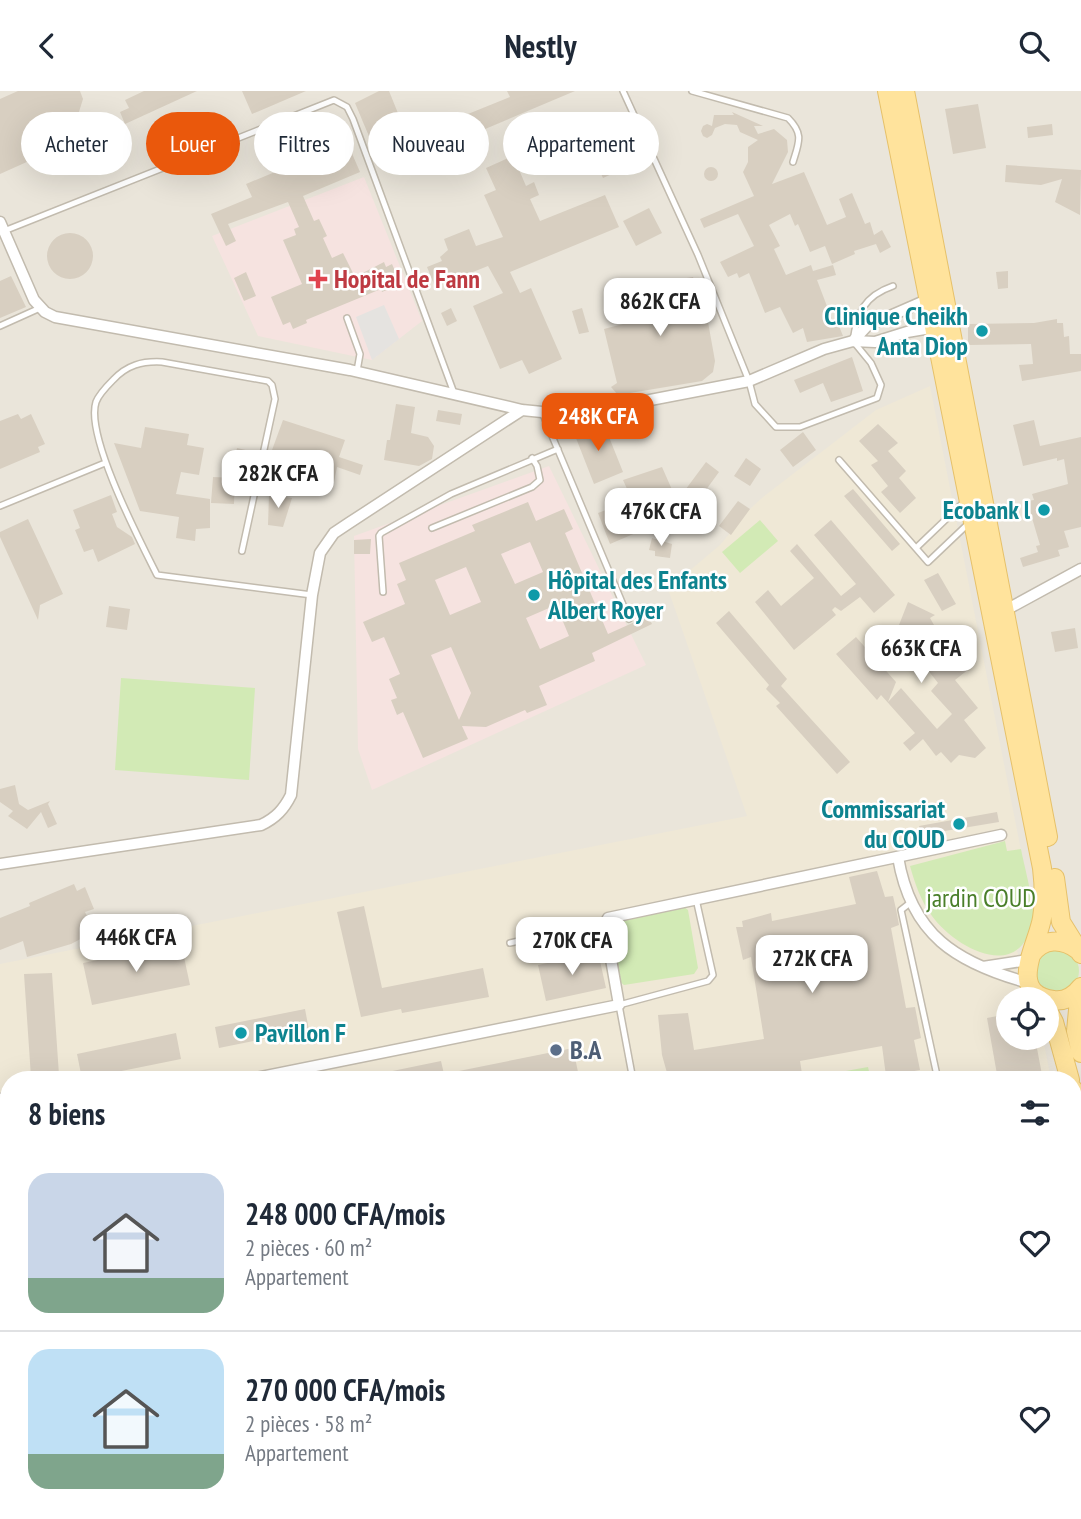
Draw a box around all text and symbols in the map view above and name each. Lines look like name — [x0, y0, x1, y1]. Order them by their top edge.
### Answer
text: Nestly — [504, 25, 577, 67]
icon: back — [28, 27, 66, 65]
icon: search — [1015, 27, 1053, 65]
chip: Acheter — [21, 112, 132, 175]
chip: Louer — [146, 112, 240, 175]
chip: Filtres — [254, 112, 354, 175]
chip: Nouveau — [368, 112, 489, 175]
chip: Appartement — [503, 112, 659, 175]
place label: Hopital de Fann — [334, 262, 480, 295]
marker: Hopital de Fann — [308, 269, 328, 289]
pin: 862K CFA — [588, 279, 732, 338]
text: 862K CFA — [620, 286, 700, 315]
place label: Clinique Cheikh Anta Diop — [824, 299, 968, 362]
marker: Clinique Cheikh Anta Diop — [974, 323, 990, 339]
pin: 248K CFA — [526, 393, 670, 453]
text: 248K CFA — [558, 401, 638, 430]
pin: 282K CFA — [206, 451, 350, 510]
text: 282K CFA — [238, 458, 318, 487]
pin: 476K CFA — [589, 489, 733, 548]
place label: Ecobank l — [943, 493, 1031, 526]
text: 476K CFA — [621, 496, 701, 525]
marker: Ecobank l — [1036, 502, 1052, 518]
place label: Hôpital des Enfants Albert Royer — [547, 563, 727, 626]
marker: Hôpital des Enfants Albert Royer — [526, 587, 542, 603]
pin: 663K CFA — [849, 625, 993, 685]
text: 663K CFA — [881, 633, 961, 662]
place label: Commissariat du COUD — [821, 792, 945, 855]
marker: Commissariat du COUD — [951, 816, 967, 832]
park label: jardin COUD — [926, 881, 1036, 914]
pin: 446K CFA — [64, 915, 208, 974]
pin: 270K CFA — [500, 917, 644, 977]
text: 446K CFA — [96, 922, 176, 951]
text: 270K CFA — [532, 925, 612, 954]
pin: 272K CFA — [740, 935, 884, 995]
text: 272K CFA — [772, 943, 852, 972]
map controls — [996, 987, 1059, 1050]
button: locate — [996, 987, 1059, 1050]
place label: Pavillon F — [255, 1016, 346, 1049]
marker: Pavillon F — [233, 1025, 249, 1041]
place label: B.A — [570, 1033, 602, 1066]
marker: B.A — [548, 1042, 564, 1058]
text: 8 biens — [28, 1094, 105, 1133]
icon: filters — [1016, 1094, 1054, 1132]
text: 248 000 CFA/mois — [245, 1194, 445, 1233]
icon: home — [84, 1201, 168, 1285]
icon: heart — [1016, 1224, 1054, 1262]
text: 2 pièces · 60 m² — [245, 1233, 372, 1262]
text: Appartement — [245, 1262, 348, 1291]
text: 270 000 CFA/mois — [245, 1370, 445, 1409]
icon: home — [84, 1377, 168, 1461]
icon: heart — [1016, 1400, 1054, 1438]
text: 2 pièces · 58 m² — [245, 1409, 372, 1438]
text: Appartement — [245, 1438, 348, 1467]

